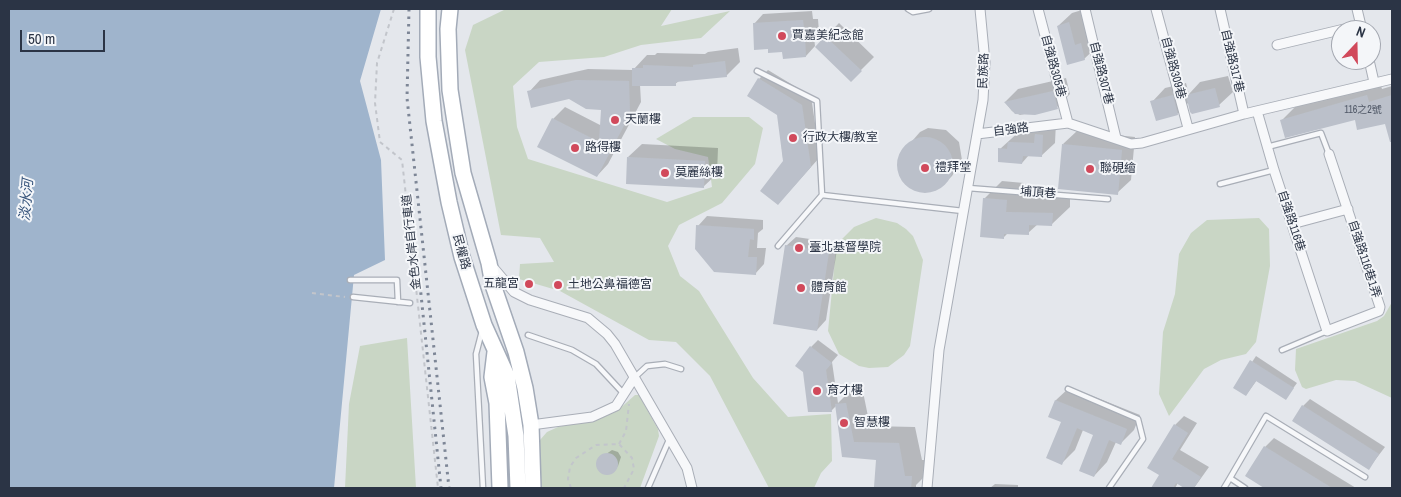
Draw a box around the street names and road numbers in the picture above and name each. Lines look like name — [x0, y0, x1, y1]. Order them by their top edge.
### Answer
street label: 自強路317巷 — [1218, 28, 1246, 94]
street label: 自強路305巷 — [1038, 33, 1068, 99]
street label: 自強路309巷 — [1158, 35, 1188, 101]
street label: 自強路307巷 — [1086, 40, 1116, 106]
street label: 民族路 — [976, 53, 992, 89]
street label: 自強路 — [992, 121, 1030, 139]
street label: 埔頂巷 — [1020, 185, 1056, 201]
street label: 自強路116巷 — [1274, 188, 1308, 254]
street label: 金色水岸自行車道 — [400, 194, 424, 290]
street label: 自強路116巷1弄 — [1345, 218, 1383, 300]
street label: 民權路 — [449, 233, 473, 271]

